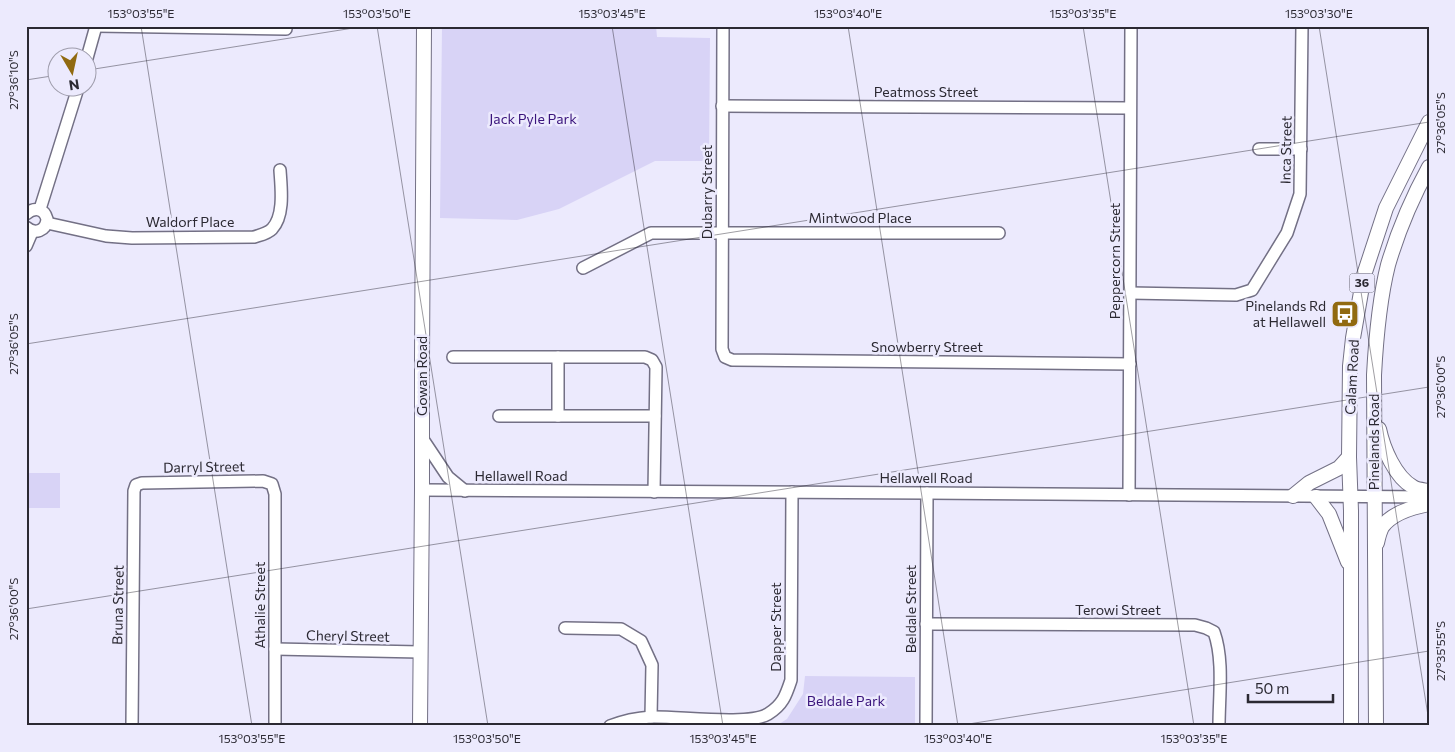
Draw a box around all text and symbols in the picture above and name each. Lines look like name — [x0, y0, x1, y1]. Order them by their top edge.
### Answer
text: 153°03'55"E — [108, 6, 174, 20]
text: 153°03'50"E — [343, 6, 411, 20]
text: 153°03'45"E — [578, 6, 646, 20]
text: 153°03'40"E — [814, 6, 882, 20]
text: 153°03'35"E — [1050, 6, 1116, 20]
text: 153°03'30"E — [1285, 6, 1353, 20]
north arrow — [48, 48, 98, 98]
text: 27°36'10"S — [6, 50, 20, 110]
text: N — [68, 76, 81, 95]
street label: Peatmoss Street — [874, 83, 978, 100]
text: 27°36'05"S — [1433, 92, 1447, 154]
park label: Jack Pyle Park — [489, 110, 577, 127]
street label: Inca Street — [1276, 115, 1295, 184]
street label: Dubarry Street — [698, 145, 715, 239]
street label: Peppercorn Street — [1106, 203, 1123, 319]
street label: Mintwood Place — [808, 209, 912, 226]
street label: Waldorf Place — [146, 213, 234, 230]
road number: 36 — [1350, 274, 1374, 292]
place label: Pinelands Rd at Hellawell — [1245, 297, 1326, 330]
bus stop icon: Pinelands Rd at Hellawell — [1330, 299, 1360, 329]
text: 27°36'05"S — [6, 313, 20, 375]
street label: Gowan Road — [413, 336, 430, 416]
street label: Snowberry Street — [871, 338, 983, 355]
street label: Calam Road — [1341, 339, 1362, 415]
text: 27°36'00"S — [1433, 356, 1447, 418]
street label: Pinelands Road — [1365, 394, 1382, 490]
street label: Darryl Street — [163, 457, 245, 476]
street label: Hellawell Road — [475, 467, 567, 484]
street label: Hellawell Road — [880, 469, 972, 486]
street label: Athalie Street — [251, 561, 268, 648]
street label: Beldale Street — [902, 564, 919, 653]
street label: Bruna Street — [108, 565, 127, 645]
text: 27°36'00"S — [6, 578, 20, 640]
street label: Dapper Street — [767, 582, 784, 672]
street label: Terowi Street — [1075, 601, 1161, 618]
text: 27°35'55"S — [1433, 621, 1447, 681]
street label: Cheryl Street — [306, 626, 390, 645]
scale bar — [1248, 672, 1332, 704]
text: 50 m — [1255, 679, 1289, 697]
park label: Beldale Park — [807, 692, 886, 709]
text: 153°03'55"E — [219, 731, 285, 745]
text: 153°03'50"E — [453, 731, 521, 745]
text: 153°03'45"E — [689, 731, 757, 745]
text: 153°03'40"E — [924, 731, 992, 745]
text: 153°03'35"E — [1161, 731, 1227, 745]

